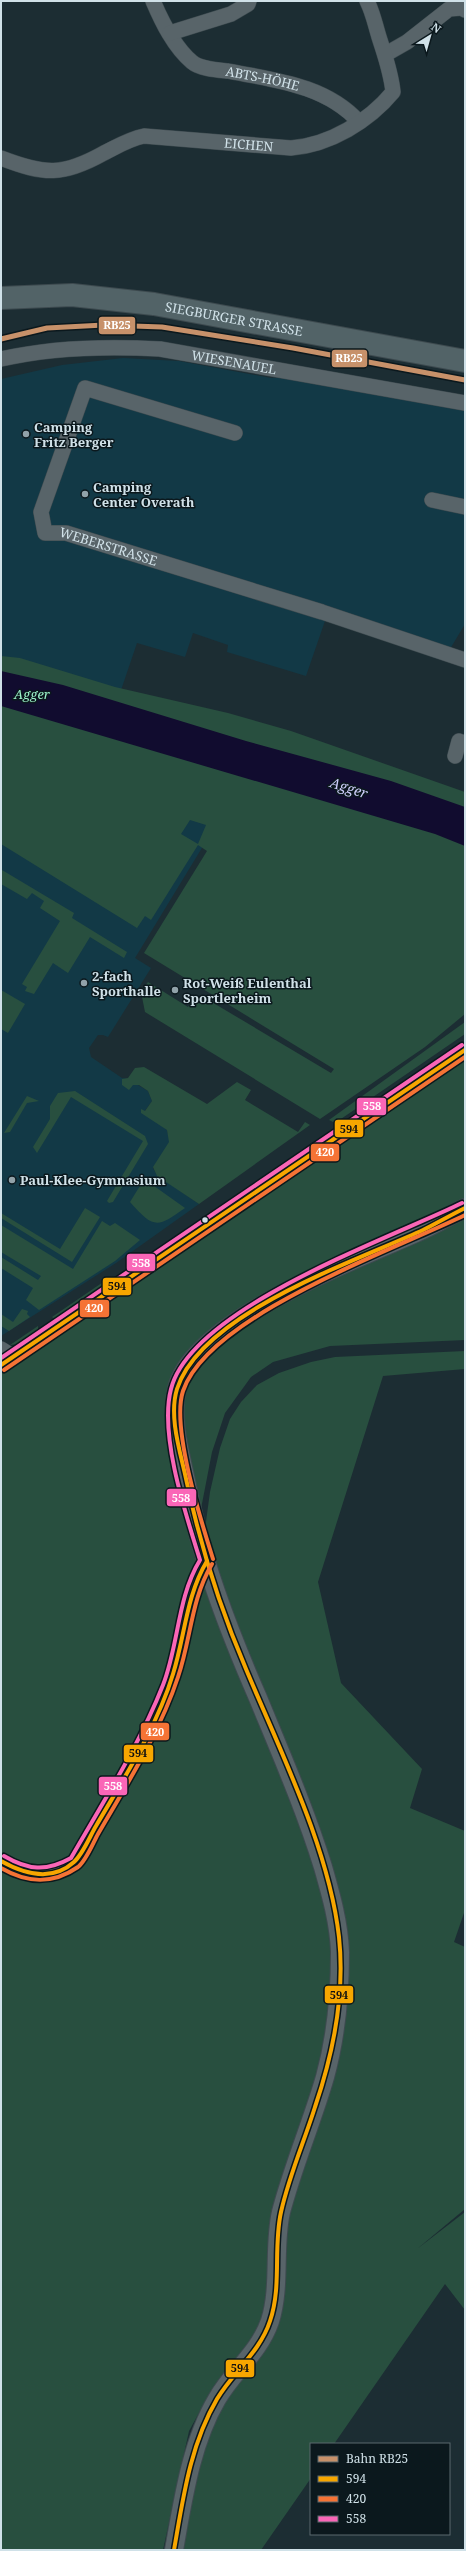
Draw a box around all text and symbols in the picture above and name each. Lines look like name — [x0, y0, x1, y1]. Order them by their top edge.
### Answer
north arrow — [410, 16, 450, 56]
text: N — [428, 19, 445, 36]
street label: ABTS-HÖHE — [224, 62, 302, 95]
street label: EICHEN — [224, 134, 274, 156]
street label: SIEGBURGER STRASSE — [164, 297, 304, 340]
line badge: RB25 — [98, 316, 136, 335]
text: RB25 — [103, 317, 131, 332]
street label: WIESENAUEL — [190, 346, 278, 378]
line badge: RB25 — [331, 349, 368, 368]
text: RB25 — [335, 350, 363, 365]
place label: Camping Fritz Berger — [34, 418, 114, 451]
marker: Camping Fritz Berger — [21, 429, 31, 439]
place label: Camping Center Overath — [93, 478, 195, 511]
marker: Camping Center Overath — [80, 489, 90, 499]
street label: WEBERSTRASSE — [57, 523, 160, 570]
park label: Agger — [13, 685, 51, 703]
water label: Agger — [327, 772, 371, 803]
place label: 2-fach Sporthalle — [92, 967, 161, 1000]
place label: Rot-Weiß Eulenthal Sportlerheim — [183, 974, 312, 1007]
marker: 2-fach Sporthalle — [79, 978, 89, 988]
marker: Rot-Weiß Eulenthal Sportlerheim — [170, 985, 180, 995]
line badge: 558 — [356, 1097, 387, 1116]
text: 558 — [363, 1098, 381, 1113]
line badge: 594 — [334, 1119, 364, 1138]
text: 594 — [340, 1121, 358, 1136]
line badge: 420 — [310, 1143, 340, 1162]
text: 420 — [316, 1144, 334, 1159]
place label: Paul-Klee-Gymnasium — [20, 1171, 166, 1189]
marker: Paul-Klee-Gymnasium — [7, 1175, 17, 1185]
unlabelled marker — [200, 1215, 210, 1225]
line badge: 558 — [126, 1253, 156, 1272]
text: 558 — [132, 1255, 150, 1270]
line badge: 594 — [102, 1277, 132, 1296]
text: 594 — [108, 1278, 126, 1293]
line badge: 420 — [79, 1299, 110, 1318]
text: 420 — [85, 1300, 103, 1315]
line badge: 558 — [166, 1488, 197, 1507]
text: 558 — [172, 1490, 190, 1505]
line badge: 420 — [140, 1722, 170, 1741]
text: 420 — [146, 1724, 164, 1739]
line badge: 594 — [123, 1744, 154, 1763]
text: 594 — [129, 1745, 147, 1760]
line badge: 558 — [98, 1776, 128, 1796]
text: 558 — [104, 1778, 122, 1793]
line badge: 594 — [324, 1985, 354, 2004]
text: 594 — [330, 1987, 348, 2002]
line badge: 594 — [225, 2359, 255, 2378]
text: 594 — [231, 2360, 249, 2375]
legend — [310, 2443, 450, 2535]
text: Bahn RB25 — [346, 2450, 408, 2467]
text: 594 — [346, 2470, 366, 2487]
text: 420 — [346, 2490, 366, 2507]
text: 558 — [346, 2510, 366, 2527]

